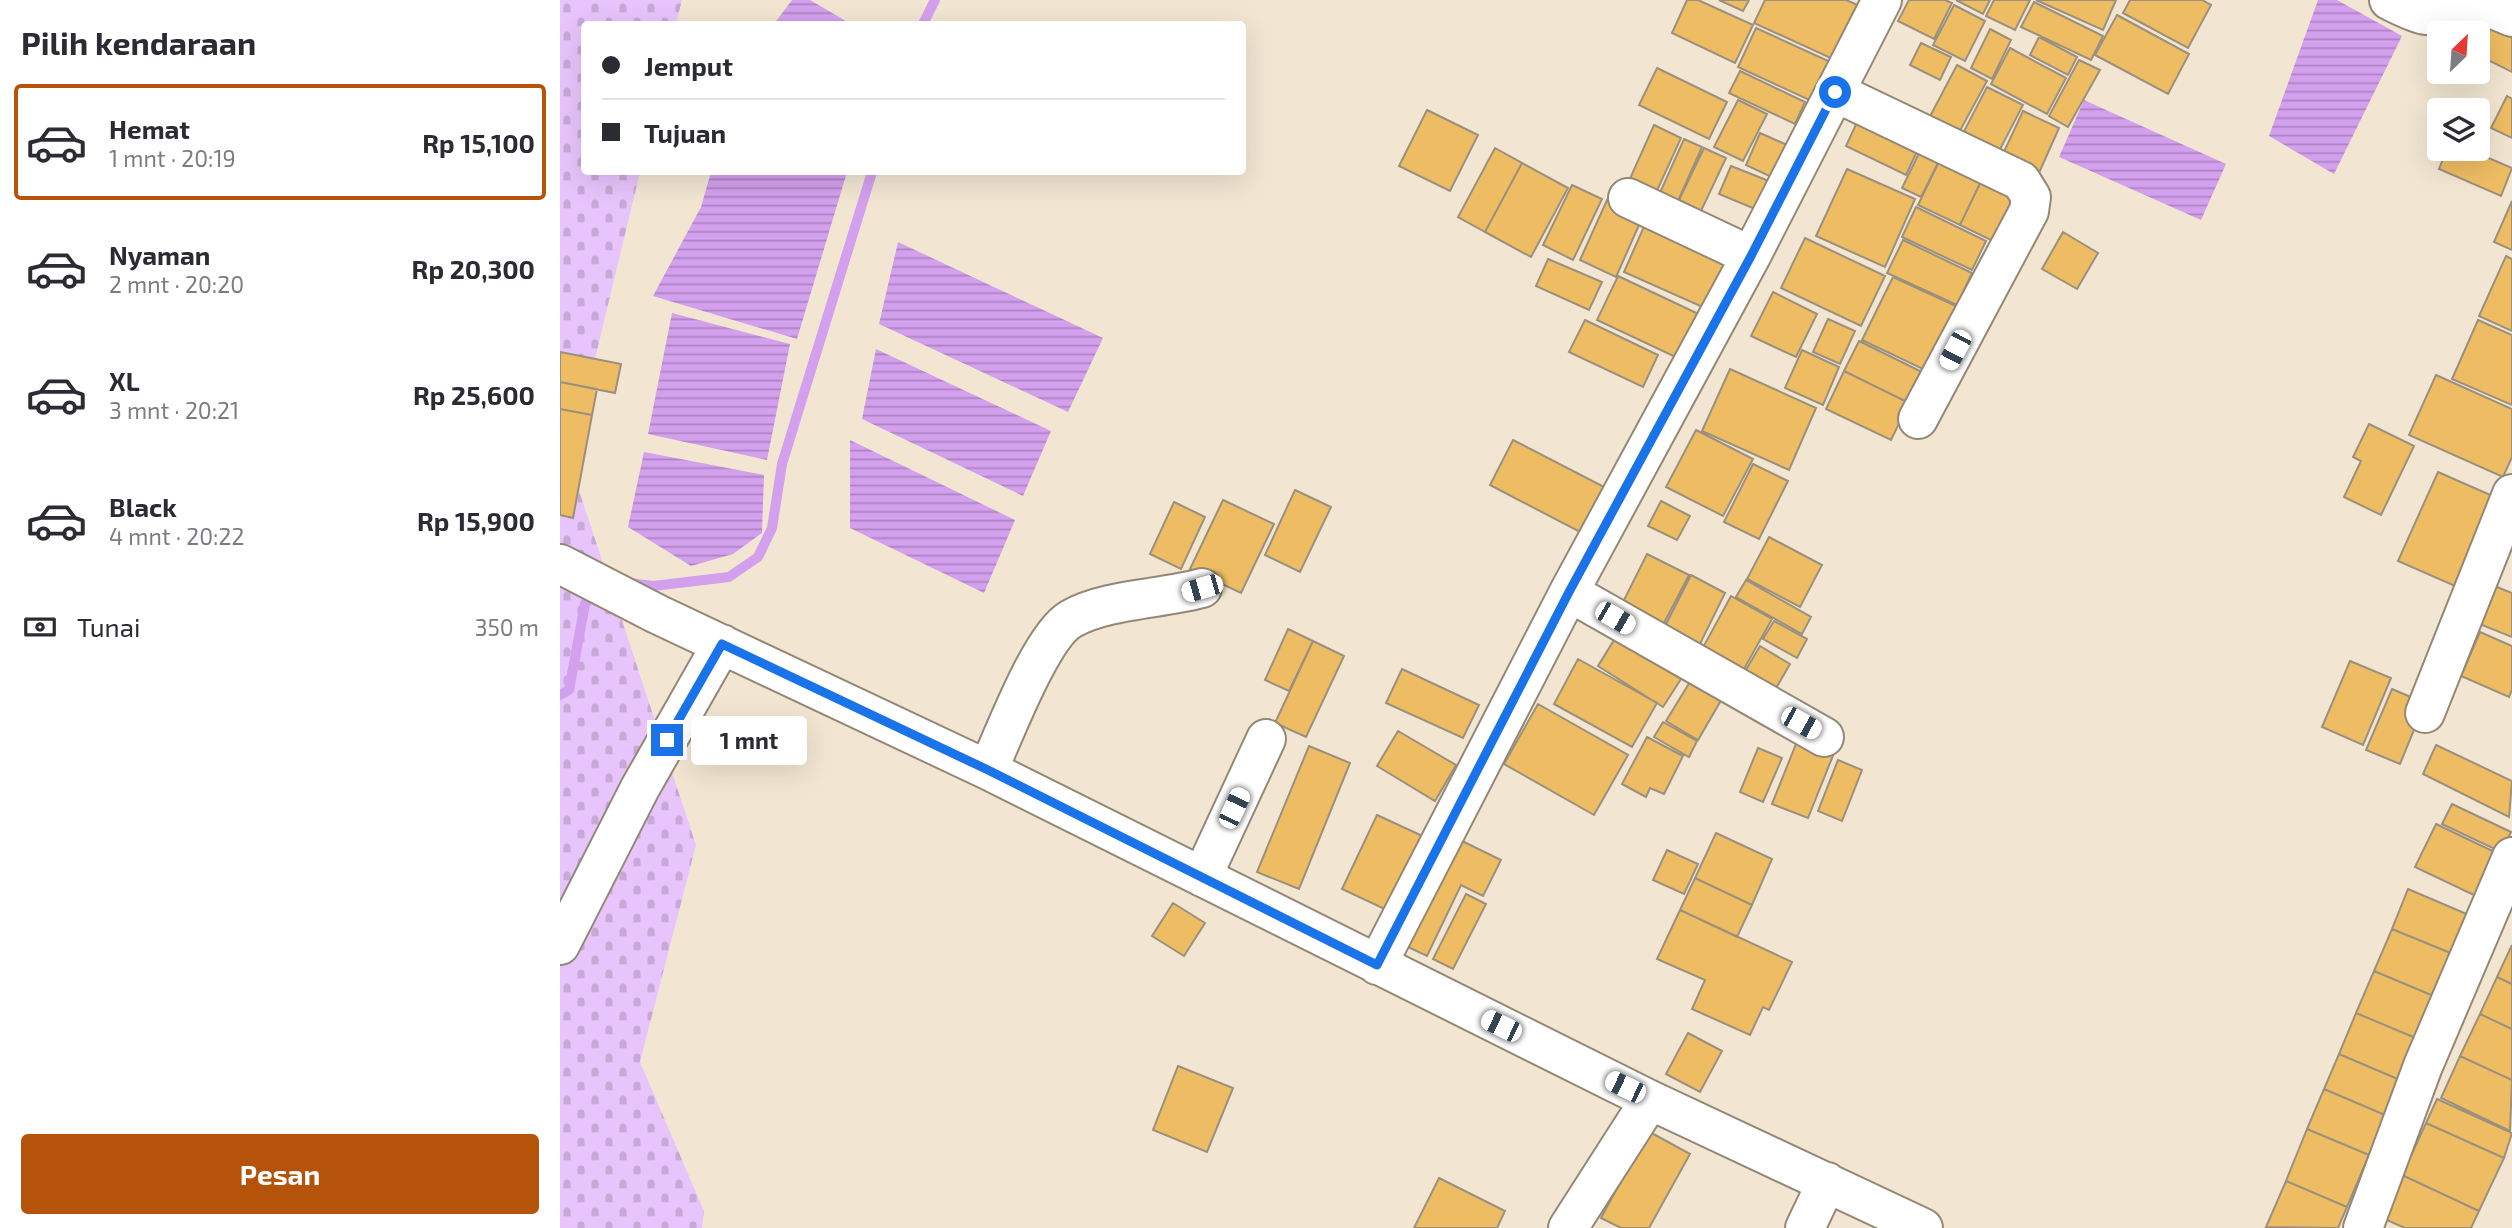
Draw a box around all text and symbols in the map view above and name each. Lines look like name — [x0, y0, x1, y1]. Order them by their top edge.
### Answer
north arrow — [2427, 21, 2490, 84]
map controls — [2427, 21, 2490, 161]
text: Pilih kendaraan — [21, 23, 256, 61]
text: Jemput — [644, 50, 733, 81]
route start — [1819, 76, 1851, 108]
button: layers — [2427, 98, 2490, 161]
icon: car — [25, 111, 88, 174]
text: Hemat — [109, 113, 190, 144]
text: Tujuan — [644, 117, 726, 148]
text: Rp 15,100 — [422, 127, 535, 158]
text: 1 mnt · 20:19 — [109, 144, 236, 172]
icon: car — [25, 237, 88, 300]
text: Nyaman — [109, 239, 210, 270]
text: Rp 20,300 — [412, 253, 535, 284]
text: 2 mnt · 20:20 — [109, 270, 244, 298]
car — [1936, 327, 1975, 373]
icon: car — [25, 363, 88, 426]
text: XL — [109, 365, 140, 396]
text: Rp 25,600 — [413, 379, 535, 410]
text: 3 mnt · 20:21 — [109, 396, 239, 424]
icon: car — [25, 489, 88, 552]
text: Black — [109, 491, 177, 522]
text: Rp 15,900 — [417, 505, 535, 536]
text: 4 mnt · 20:22 — [109, 522, 244, 550]
car — [1179, 572, 1226, 604]
car — [1592, 598, 1639, 638]
icon: cash — [21, 608, 59, 646]
text: Tunai — [77, 611, 140, 642]
text: 350 m — [475, 613, 539, 641]
car — [1778, 704, 1825, 742]
callout: 1 mnt — [692, 716, 807, 764]
route end — [651, 724, 683, 756]
text: 1 mnt — [720, 726, 778, 754]
car — [1216, 785, 1253, 831]
car — [1478, 1007, 1525, 1045]
car — [1602, 1068, 1649, 1106]
button: Pesan — [21, 1134, 539, 1214]

